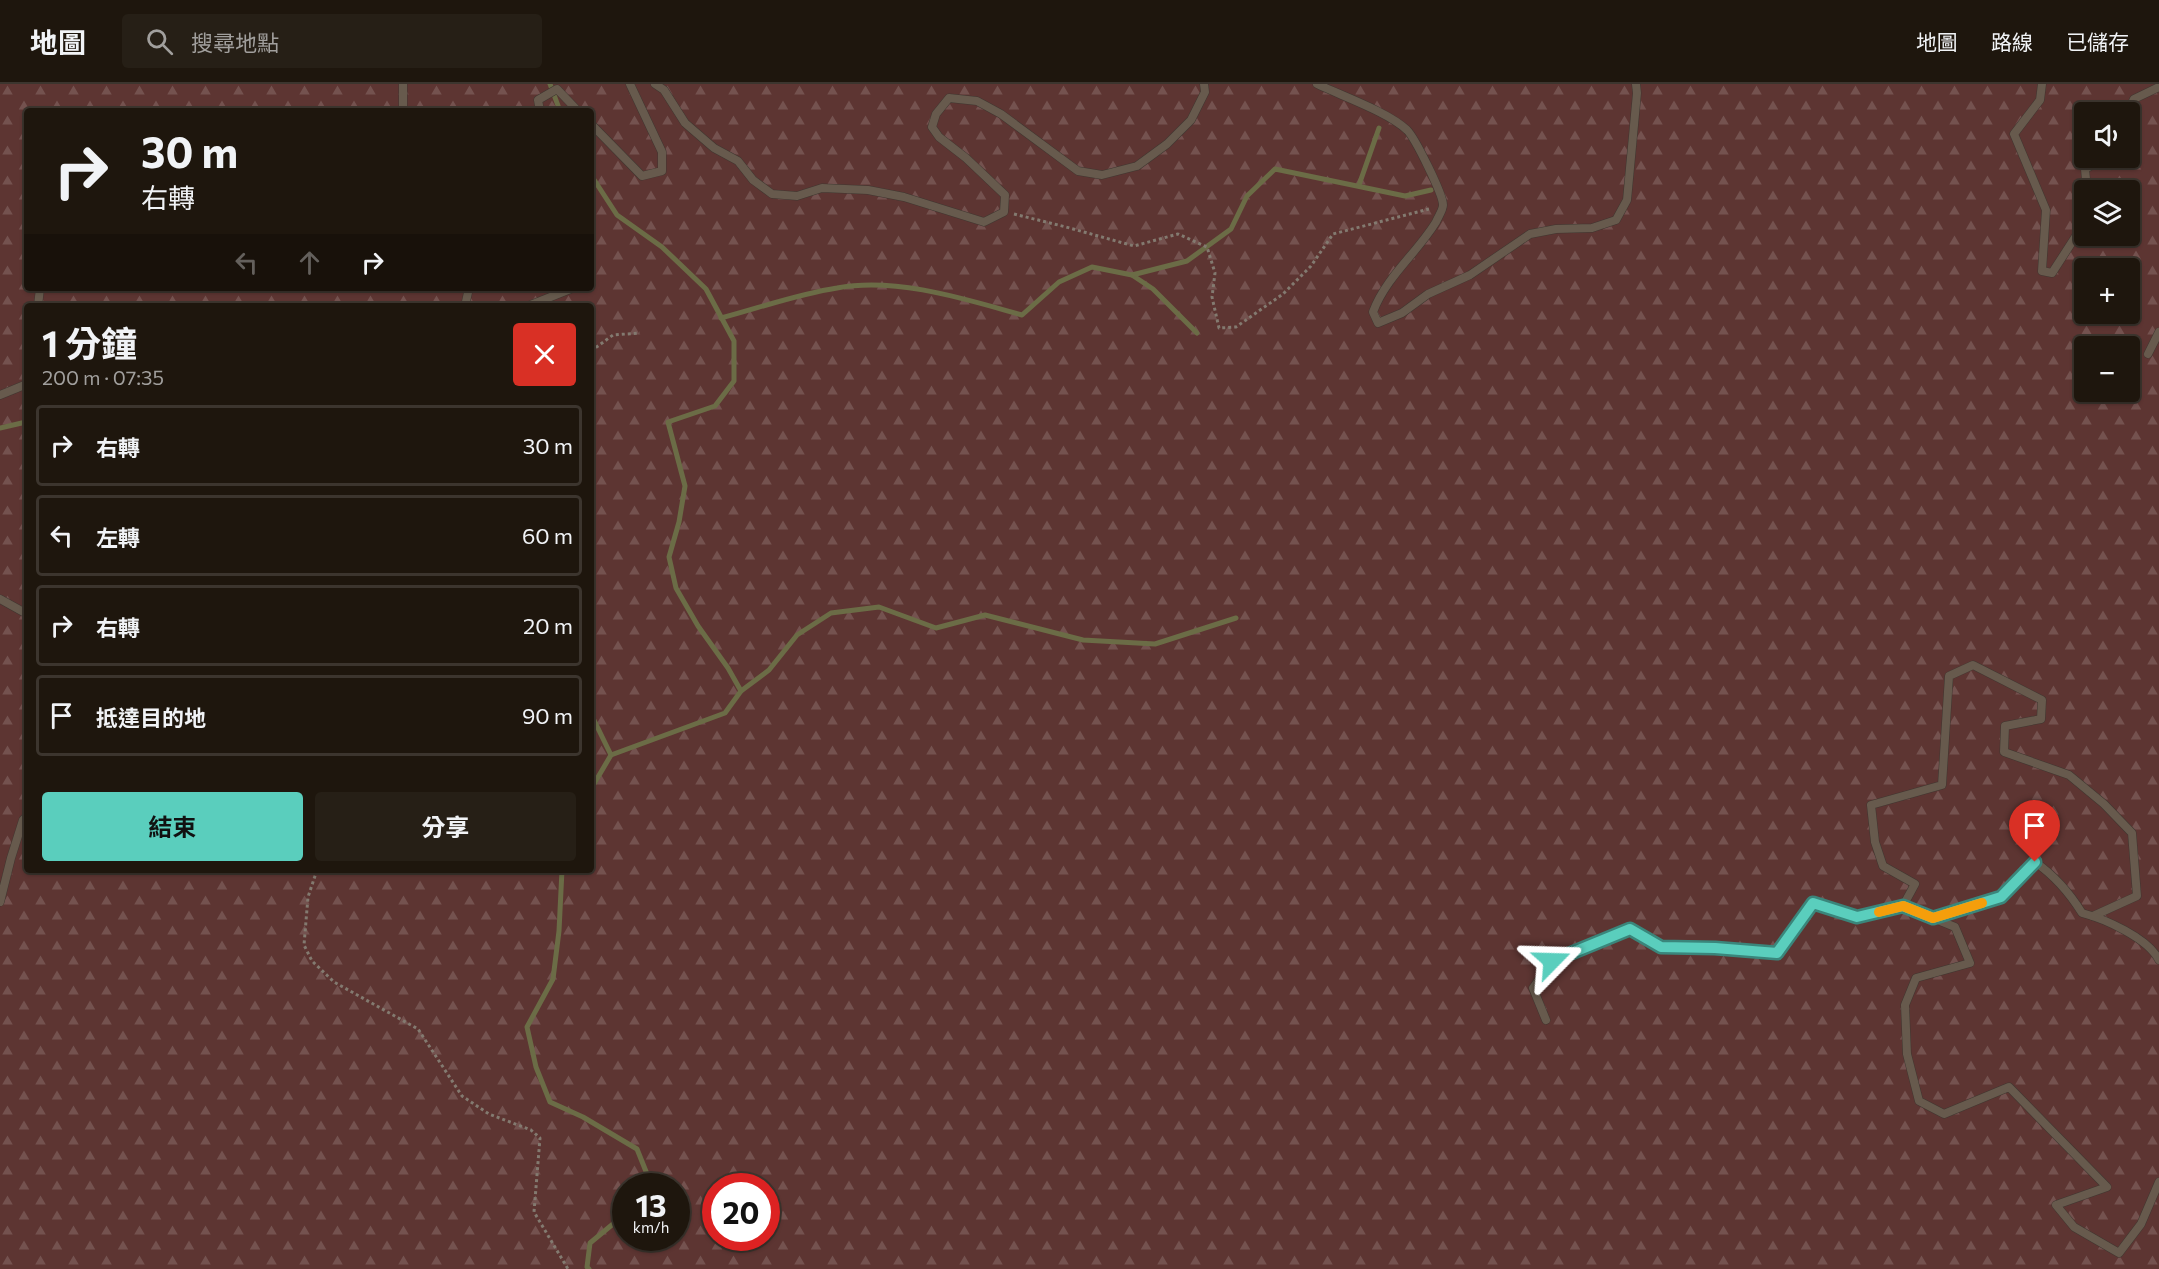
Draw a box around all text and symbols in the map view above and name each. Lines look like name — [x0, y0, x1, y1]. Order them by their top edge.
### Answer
search box — [122, 14, 542, 68]
text: 地圖 — [30, 25, 86, 59]
icon: search — [143, 25, 176, 58]
text: 搜尋地點 — [191, 29, 279, 56]
text: 地圖 — [1916, 29, 1958, 54]
text: 路線 — [1991, 29, 2033, 54]
text: 已儲存 — [2066, 29, 2129, 54]
map controls — [2074, 102, 2140, 402]
button: sound — [2074, 102, 2140, 168]
text: 30 m — [141, 125, 238, 177]
icon: right — [42, 132, 120, 210]
button: layers — [2074, 180, 2140, 246]
text: 右轉 — [141, 181, 195, 214]
icon: left — [230, 246, 263, 279]
icon: ahead — [293, 246, 326, 279]
icon: right — [356, 246, 389, 279]
button: + — [2074, 258, 2140, 324]
text: 1 分鐘 — [42, 320, 137, 364]
button: close — [513, 323, 576, 386]
button: − — [2074, 336, 2140, 402]
text: 200 m · 07:35 — [42, 365, 164, 389]
icon: right — [45, 429, 78, 462]
text: 30 m — [523, 432, 573, 459]
text: 右轉 — [96, 434, 140, 461]
icon: left — [45, 519, 78, 552]
text: 60 m — [522, 522, 573, 549]
text: 左轉 — [96, 524, 140, 551]
icon: right — [45, 609, 78, 642]
text: 20 m — [523, 612, 573, 639]
text: 右轉 — [96, 614, 140, 641]
icon: arrive — [45, 699, 78, 732]
text: 90 m — [522, 702, 573, 729]
text: 抵達目的地 — [96, 704, 206, 731]
button: 結束 — [42, 792, 303, 861]
button: 分享 — [315, 792, 576, 861]
pin — [2009, 800, 2060, 862]
icon: arrive — [2018, 809, 2051, 842]
position arrow — [1520, 929, 1584, 993]
speed limit sign: 20 — [702, 1173, 780, 1251]
text: 13 — [635, 1186, 667, 1223]
text: km/h — [633, 1218, 669, 1236]

